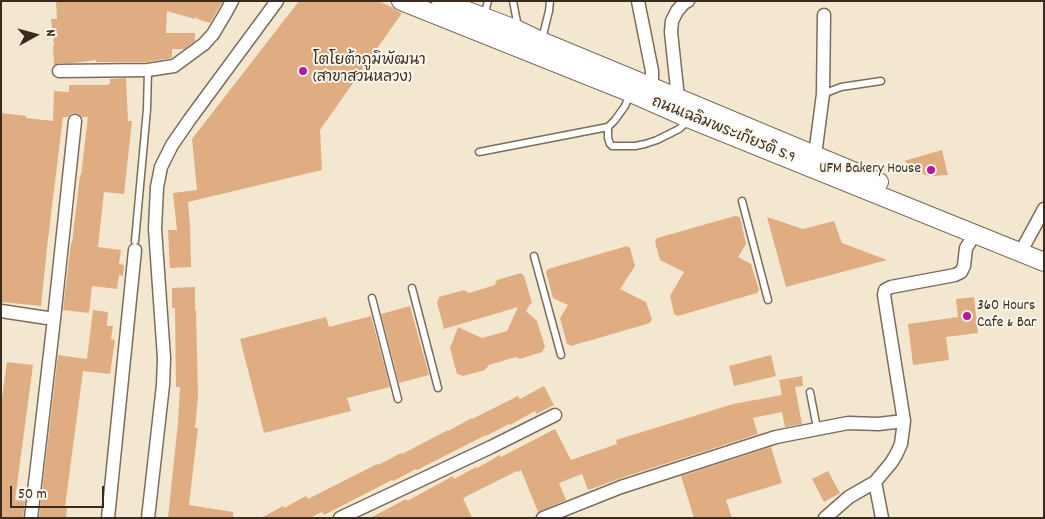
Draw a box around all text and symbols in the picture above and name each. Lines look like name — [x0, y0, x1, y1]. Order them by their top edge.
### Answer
north arrow — [10, 10, 60, 60]
text: N — [40, 29, 60, 38]
place label: โตโยต้าภูมิพัฒนา (สาขาสวนหลวง) — [313, 53, 426, 88]
marker: โตโยต้าภูมิพัฒนา (สาขาสวนหลวง) — [297, 65, 309, 77]
street label: ถนนเฉลิมพระเกียรติ ร.9 — [648, 94, 798, 168]
place label: UFM Bakery House — [819, 161, 921, 179]
marker: UFM Bakery House — [925, 164, 937, 176]
place label: 360 Hours Cafe & Bar — [977, 298, 1037, 333]
marker: 360 Hours Cafe & Bar — [961, 310, 973, 322]
scale bar — [12, 476, 106, 508]
text: 50 m — [18, 484, 47, 506]

